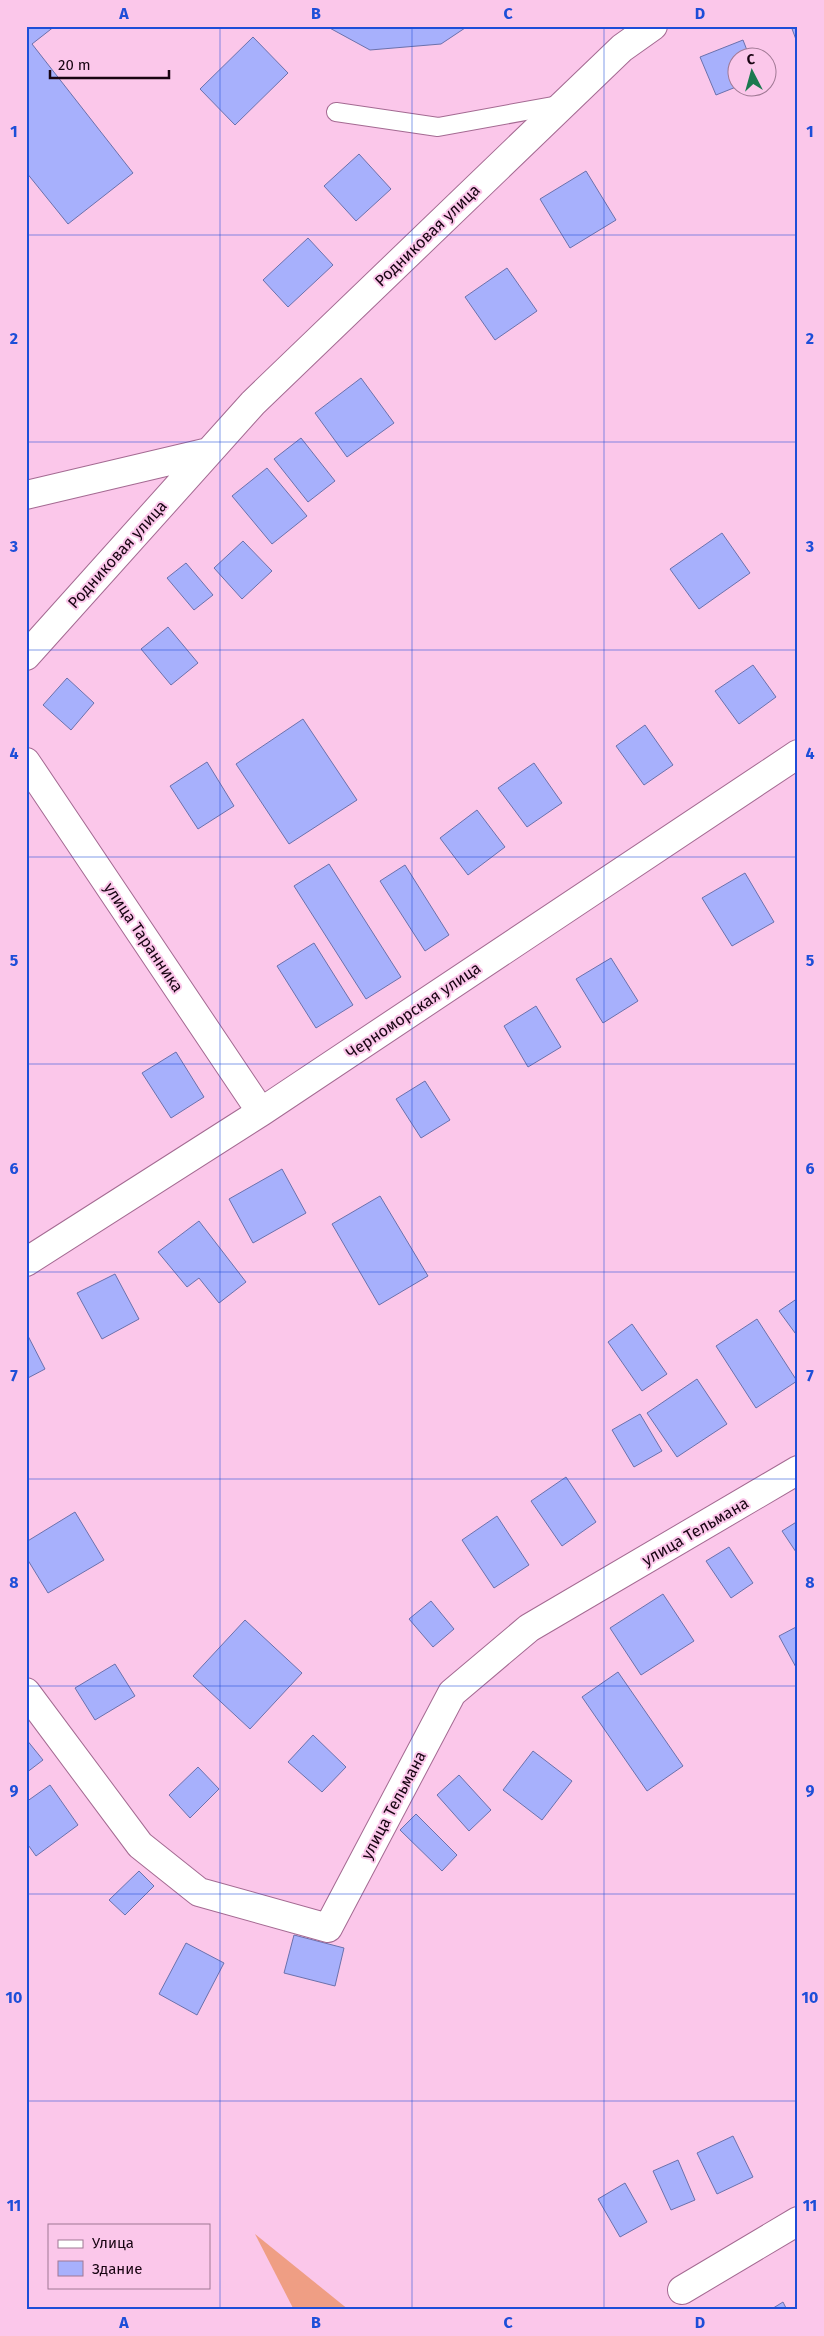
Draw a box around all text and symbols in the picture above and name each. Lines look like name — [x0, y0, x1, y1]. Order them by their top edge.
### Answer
text: A — [118, 4, 129, 23]
text: B — [311, 4, 321, 23]
text: C — [503, 4, 513, 23]
text: D — [695, 4, 705, 23]
scale bar — [50, 48, 169, 80]
north arrow — [726, 48, 776, 98]
text: С — [746, 51, 756, 68]
text: 20 m — [58, 56, 91, 74]
text: 1 — [10, 122, 18, 141]
text: 1 — [806, 122, 814, 141]
street label: Родниковая улица — [371, 180, 484, 290]
text: 2 — [10, 329, 18, 348]
text: 2 — [806, 329, 814, 348]
street label: Родниковая улица — [64, 496, 171, 612]
text: 3 — [9, 537, 18, 556]
text: 3 — [805, 537, 814, 556]
text: 4 — [9, 744, 19, 763]
text: 4 — [805, 744, 815, 763]
street label: улица Таранника — [100, 879, 187, 996]
text: 5 — [10, 951, 19, 970]
text: 5 — [806, 951, 815, 970]
street label: Черноморская улица — [342, 958, 484, 1063]
text: 6 — [9, 1159, 19, 1178]
text: 6 — [805, 1159, 815, 1178]
text: 7 — [10, 1366, 18, 1385]
text: 7 — [806, 1366, 814, 1385]
street label: улица Тельмана — [639, 1493, 752, 1570]
text: 8 — [9, 1573, 19, 1592]
text: 8 — [805, 1573, 815, 1592]
street label: улица Тельмана — [357, 1748, 430, 1863]
text: 9 — [10, 1781, 19, 1800]
text: 9 — [806, 1781, 815, 1800]
text: 10 — [6, 1988, 22, 2007]
text: 10 — [802, 1988, 818, 2007]
text: 11 — [7, 2196, 21, 2215]
text: 11 — [803, 2196, 817, 2215]
legend — [48, 2224, 210, 2288]
text: Улица — [92, 2234, 134, 2252]
text: Здание — [92, 2260, 142, 2278]
text: A — [118, 2313, 129, 2332]
text: B — [311, 2313, 321, 2332]
text: C — [503, 2313, 513, 2332]
text: D — [695, 2313, 705, 2332]

